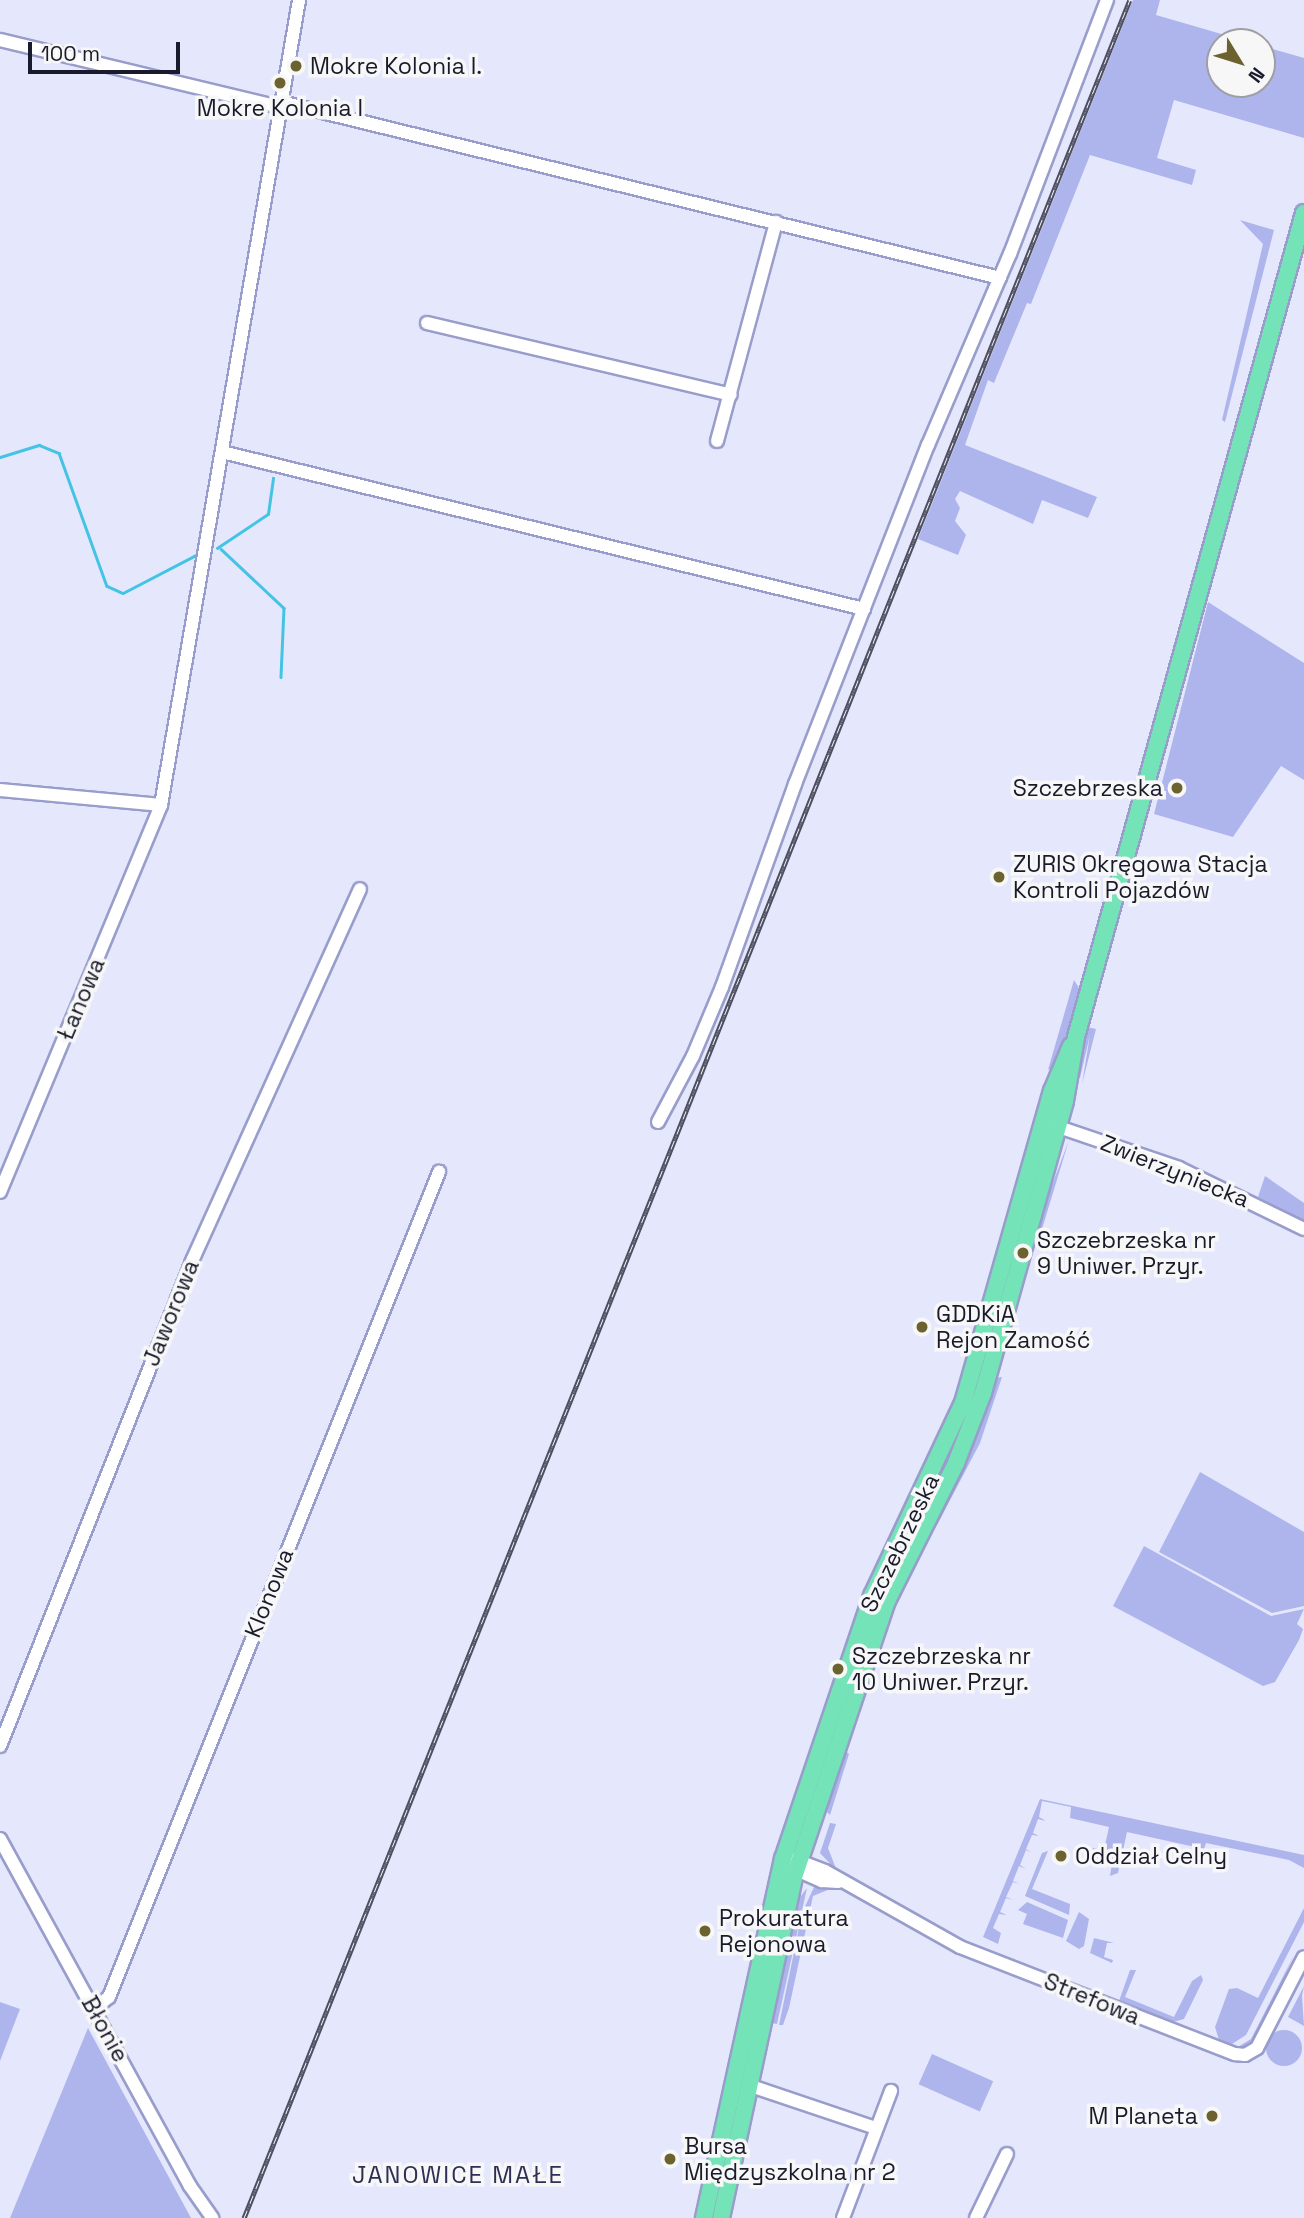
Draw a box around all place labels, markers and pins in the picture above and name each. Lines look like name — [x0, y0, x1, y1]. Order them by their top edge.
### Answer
place label: Mokre Kolonia I. — [310, 52, 482, 80]
marker: Mokre Kolonia I. — [288, 58, 304, 74]
marker: Mokre Kolonia I — [272, 75, 288, 91]
place label: Mokre Kolonia I — [197, 94, 363, 122]
place label: Szczebrzeska — [1013, 774, 1163, 802]
marker: Szczebrzeska — [1169, 780, 1185, 796]
place label: ZURIS Okręgowa Stacja Kontroli Pojazdów — [1013, 850, 1268, 904]
marker: ZURIS Okręgowa Stacja Kontroli Pojazdów — [991, 869, 1007, 885]
place label: Szczebrzeska nr 9 Uniwer. Przyr. — [1037, 1226, 1216, 1280]
marker: Szczebrzeska nr 9 Uniwer. Przyr. — [1015, 1245, 1031, 1261]
place label: GDDKiA Rejon Zamość — [936, 1300, 1090, 1354]
marker: GDDKiA Rejon Zamość — [914, 1319, 930, 1335]
place label: Szczebrzeska nr 10 Uniwer. Przyr. — [852, 1642, 1031, 1696]
marker: Szczebrzeska nr 10 Uniwer. Przyr. — [830, 1661, 846, 1677]
place label: Oddział Celny — [1075, 1842, 1227, 1870]
marker: Oddział Celny — [1053, 1848, 1069, 1864]
place label: Prokuratura Rejonowa — [719, 1904, 849, 1958]
marker: Prokuratura Rejonowa — [697, 1923, 713, 1939]
place label: M Planeta — [1089, 2102, 1198, 2130]
marker: M Planeta — [1204, 2108, 1220, 2124]
place label: Bursa Międzyszkolna nr 2 — [684, 2132, 896, 2186]
marker: Bursa Międzyszkolna nr 2 — [662, 2151, 678, 2167]

